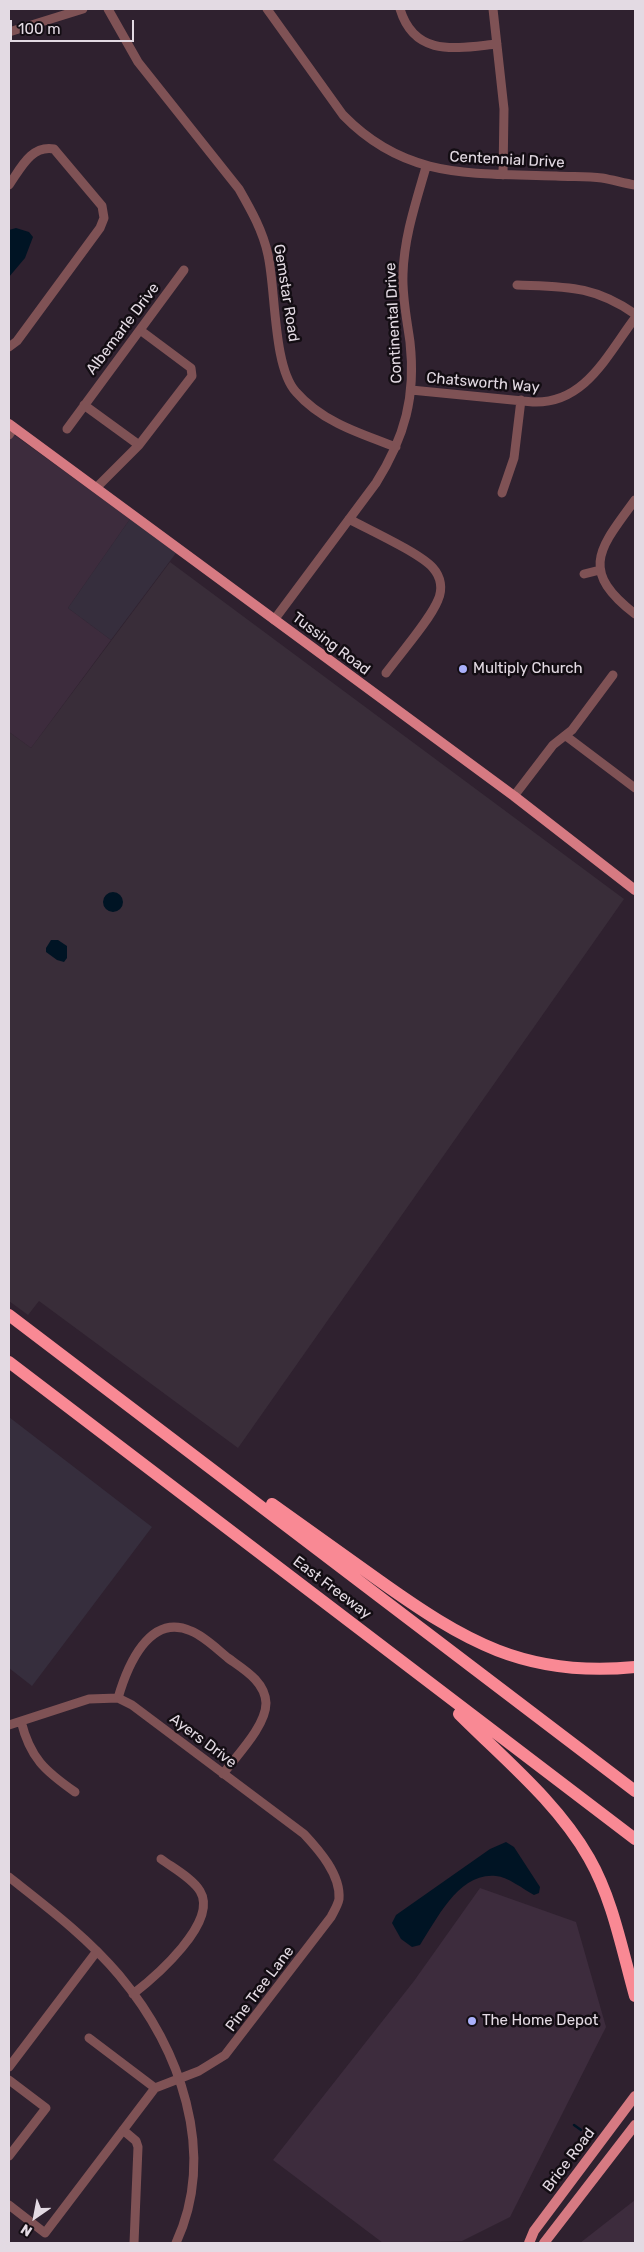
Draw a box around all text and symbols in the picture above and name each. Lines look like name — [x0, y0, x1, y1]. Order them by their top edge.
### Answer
scale bar — [12, 10, 136, 42]
text: 100 m — [18, 20, 60, 38]
street label: Centennial Drive — [449, 148, 565, 172]
street label: Gemstar Road — [269, 243, 303, 343]
street label: Continental Drive — [382, 262, 406, 384]
street label: Albemarle Drive — [83, 280, 163, 378]
street label: Chatsworth Way — [426, 369, 540, 397]
street label: Tussing Road — [289, 609, 373, 679]
place label: Multiply Church — [473, 660, 583, 678]
marker: Multiply Church — [457, 663, 469, 675]
street label: East Freeway — [289, 1553, 375, 1623]
street label: Ayers Drive — [166, 1710, 240, 1772]
street label: Pine Tree Lane — [222, 1943, 298, 2035]
place label: The Home Depot — [482, 2012, 598, 2030]
marker: The Home Depot — [466, 2015, 478, 2027]
street label: Brice Road — [539, 2125, 599, 2195]
north arrow — [10, 2192, 60, 2242]
text: N — [18, 2220, 35, 2240]

